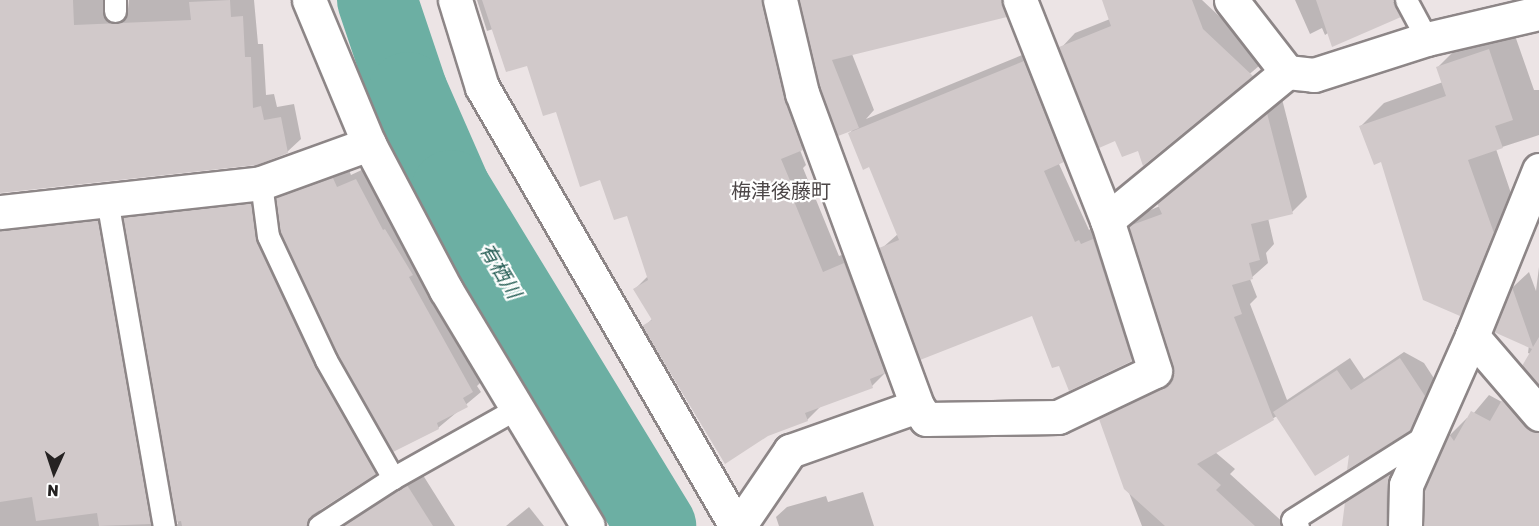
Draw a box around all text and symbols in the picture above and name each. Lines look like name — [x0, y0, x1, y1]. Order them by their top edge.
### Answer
district label: 梅津後藤町 — [731, 179, 831, 203]
water label: 有栖川 — [474, 239, 526, 303]
north arrow — [24, 442, 84, 502]
text: N — [47, 481, 59, 500]

